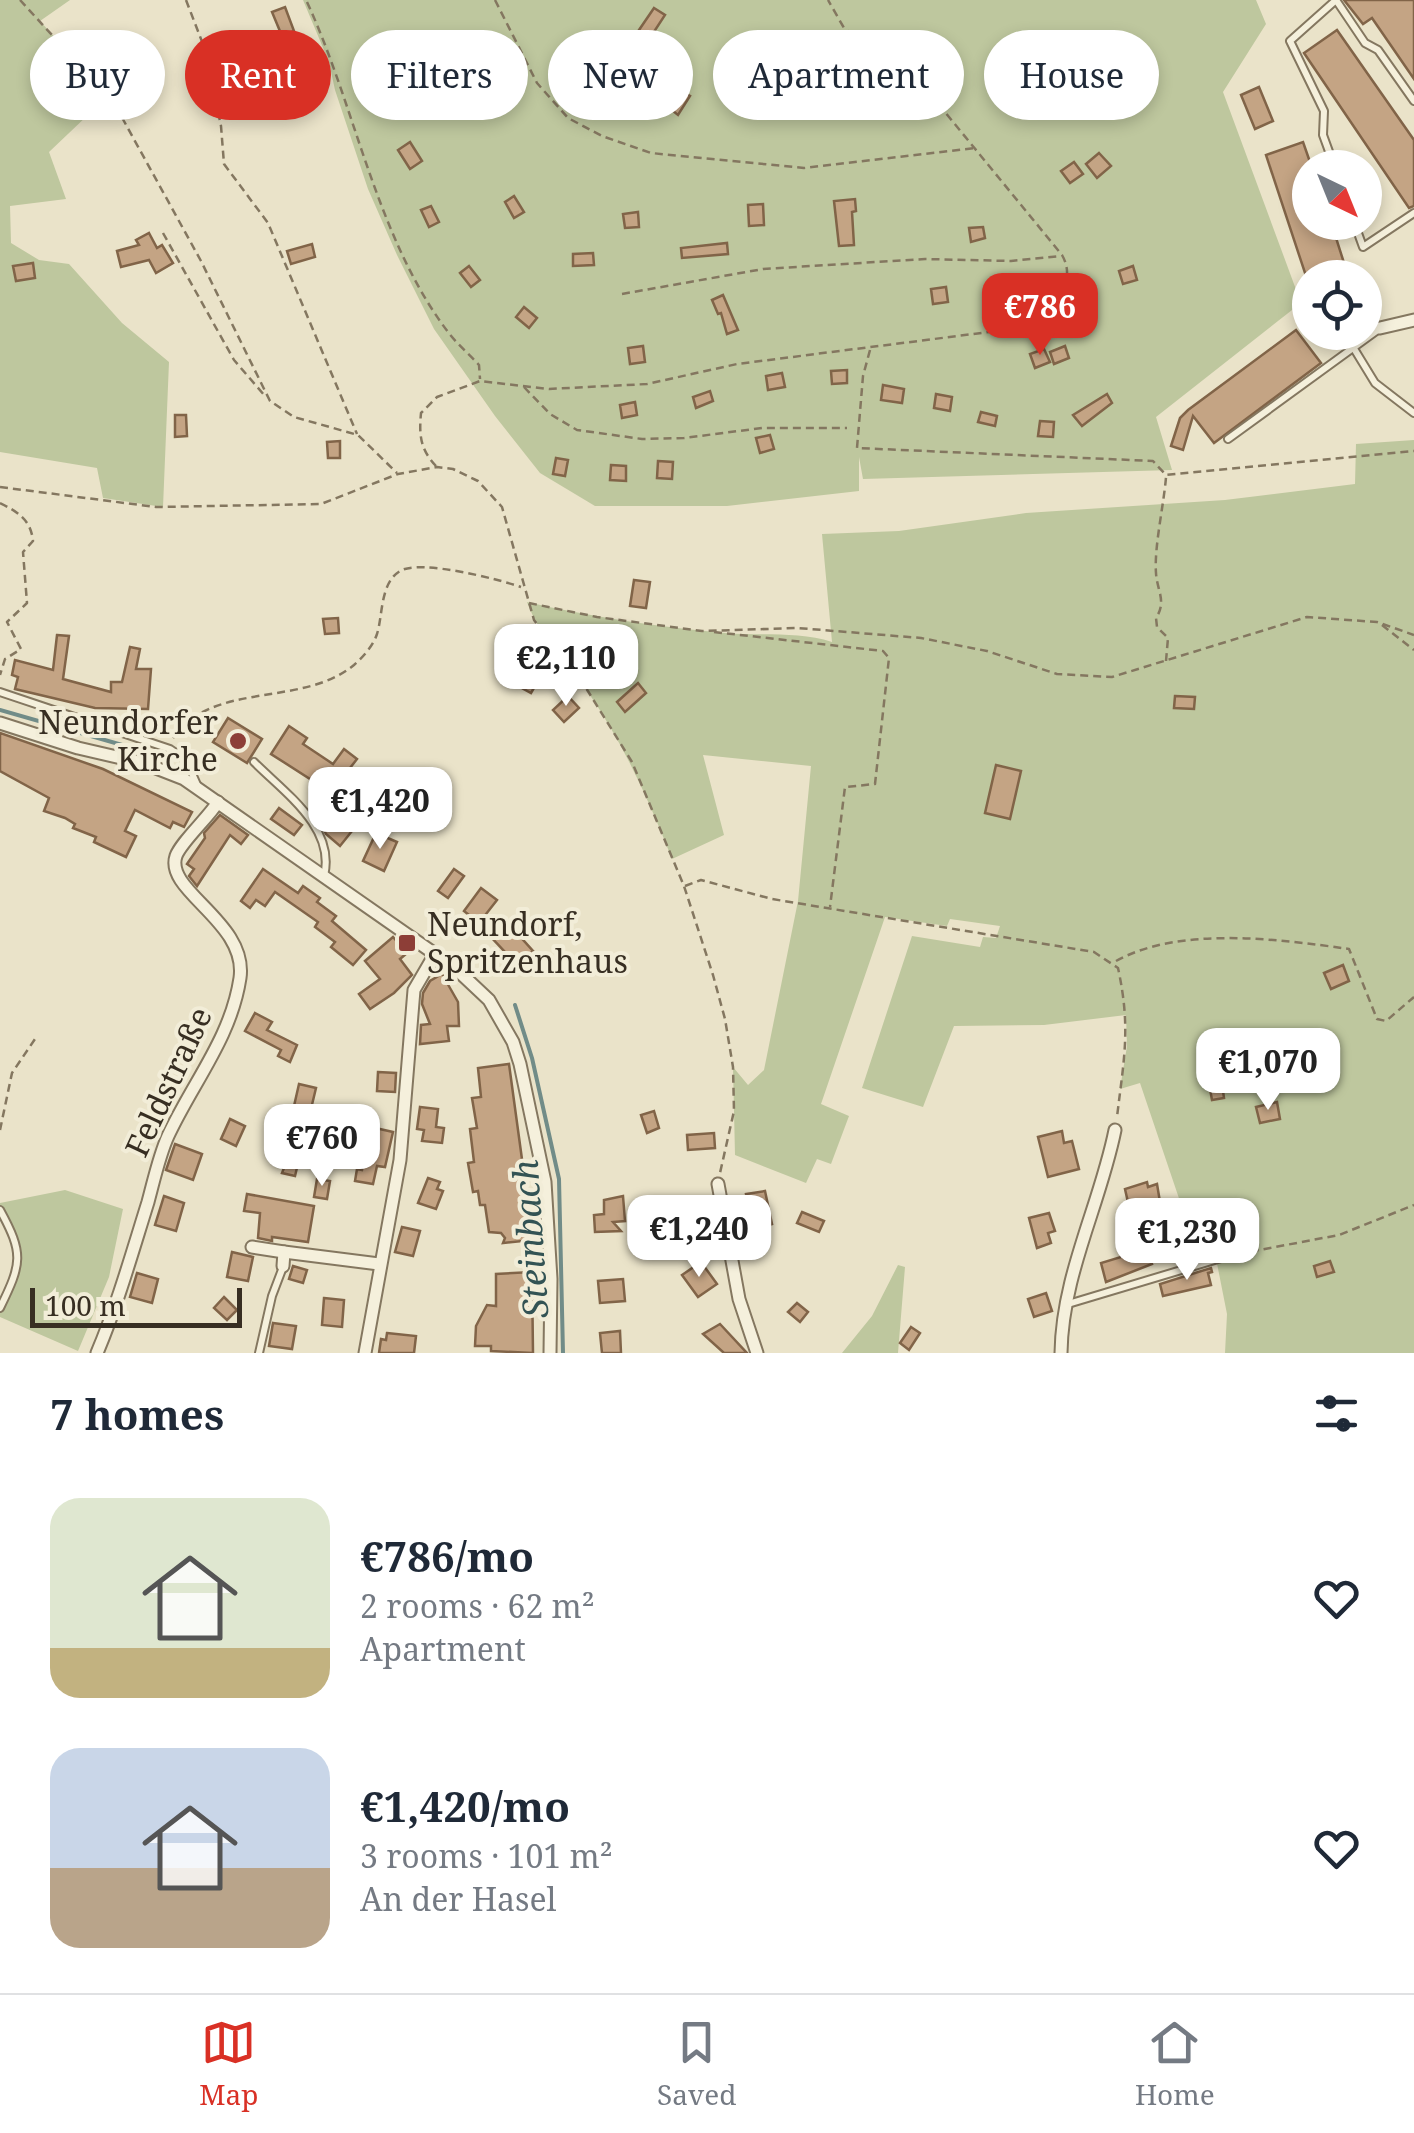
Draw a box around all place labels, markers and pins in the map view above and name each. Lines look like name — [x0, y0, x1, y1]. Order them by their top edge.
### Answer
pin: €786 — [981, 273, 1099, 358]
pin: €2,110 — [485, 624, 647, 709]
place label: Neundorfer Kirche — [38, 700, 218, 780]
marker: Neundorfer Kirche — [227, 730, 249, 752]
pin: €1,420 — [299, 767, 461, 852]
place label: Neundorf, Spritzenhaus — [427, 902, 628, 982]
marker: Neundorf, Spritzenhaus — [396, 932, 418, 954]
pin: €1,070 — [1187, 1028, 1349, 1113]
pin: €760 — [263, 1104, 381, 1189]
pin: €1,240 — [618, 1195, 780, 1280]
pin: €1,230 — [1106, 1198, 1268, 1283]

